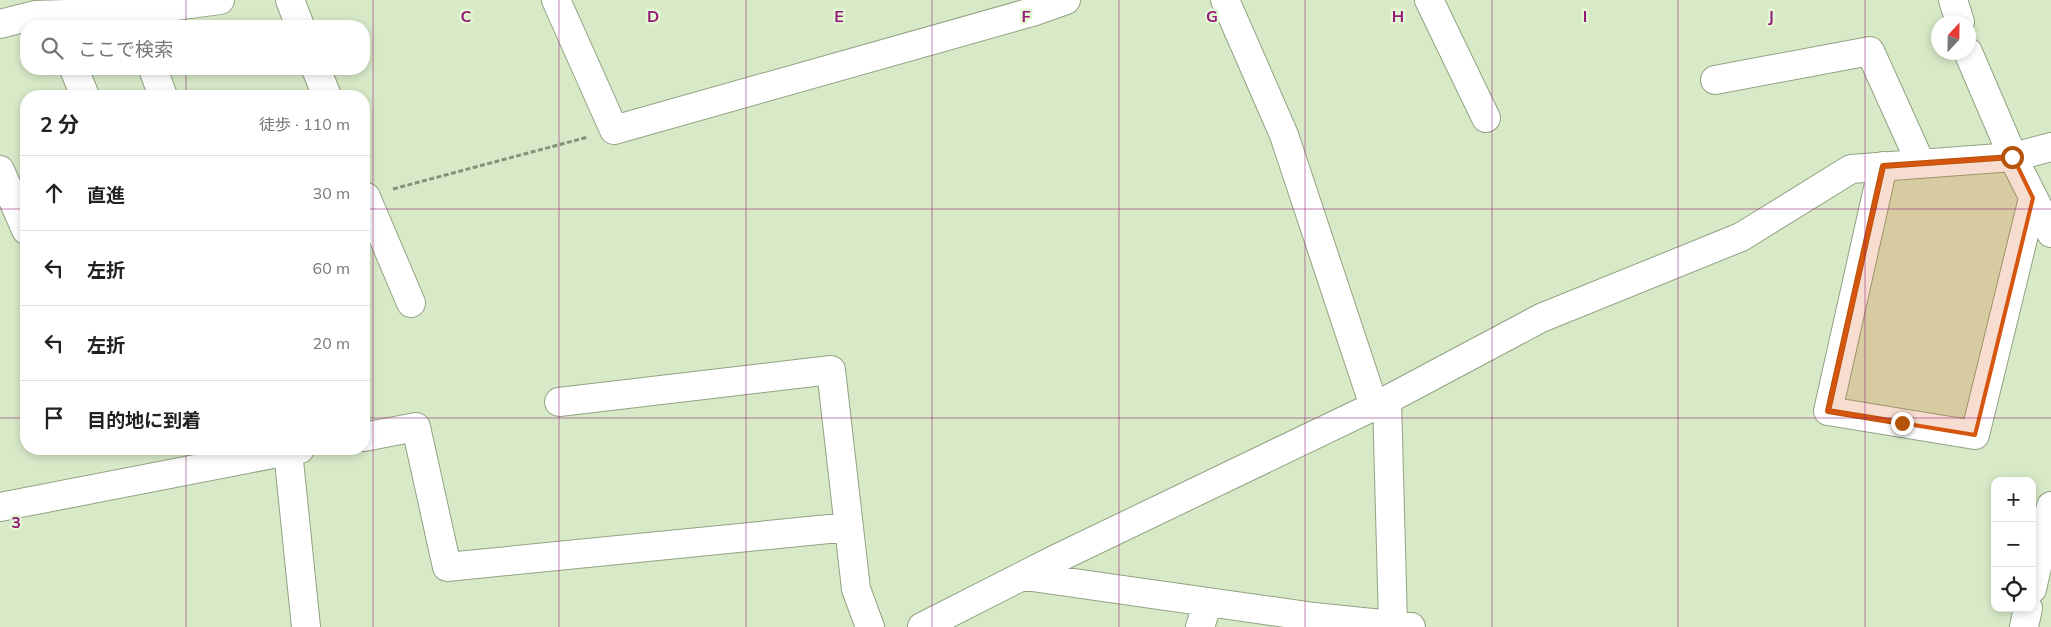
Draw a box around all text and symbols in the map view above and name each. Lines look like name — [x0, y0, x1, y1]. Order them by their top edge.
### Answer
text: C — [461, 6, 472, 26]
text: D — [647, 6, 659, 26]
text: E — [834, 6, 844, 26]
text: F — [1021, 6, 1031, 26]
text: G — [1206, 6, 1218, 26]
text: H — [1392, 6, 1404, 26]
text: I — [1583, 6, 1587, 26]
text: J — [1768, 6, 1774, 26]
north arrow — [1931, 15, 1976, 60]
search box — [20, 20, 370, 75]
icon: search — [38, 34, 66, 62]
text: ここで検索 — [78, 37, 173, 61]
text: 2 分 — [40, 111, 79, 137]
text: 徒歩 · 110 m — [259, 114, 350, 134]
route start — [2001, 146, 2024, 169]
icon: ahead — [40, 179, 68, 207]
text: 直進 — [87, 183, 125, 207]
text: 30 m — [313, 183, 350, 203]
icon: left — [40, 254, 68, 282]
text: 左折 — [87, 258, 125, 282]
text: 60 m — [313, 258, 350, 278]
icon: left — [40, 329, 68, 357]
text: 左折 — [87, 333, 125, 357]
text: 20 m — [313, 333, 350, 353]
icon: arrive — [40, 404, 68, 432]
text: 目的地に到着 — [87, 408, 201, 432]
route end — [1891, 412, 1914, 435]
map controls — [1991, 477, 2036, 612]
button: + — [1991, 477, 2036, 522]
text: 3 — [11, 512, 21, 532]
button: − — [1991, 522, 2036, 567]
button: locate — [1991, 567, 2036, 612]

